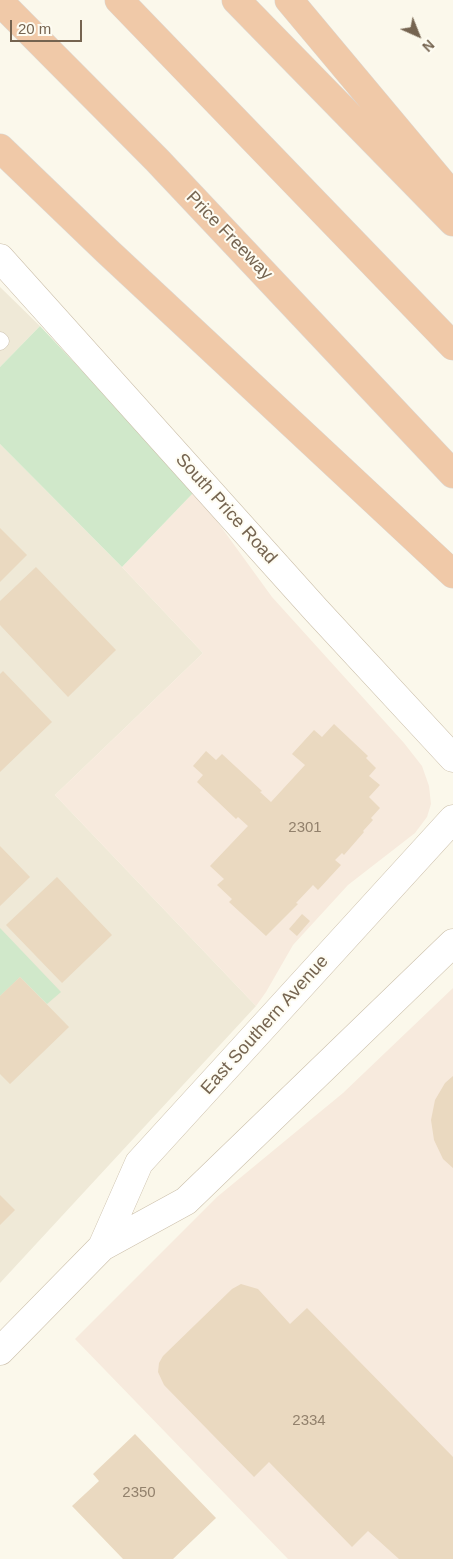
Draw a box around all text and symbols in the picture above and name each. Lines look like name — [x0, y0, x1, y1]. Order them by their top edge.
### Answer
scale bar — [12, 10, 85, 42]
north arrow — [393, 10, 443, 60]
text: 20 m — [18, 20, 51, 37]
text: N — [419, 37, 438, 55]
street label: Price Freeway — [181, 187, 277, 285]
street label: South Price Road — [171, 449, 281, 569]
house number: 2301 — [288, 819, 322, 837]
street label: East Southern Avenue — [197, 951, 333, 1099]
house number: 2334 — [292, 1412, 326, 1430]
house number: 2350 — [122, 1484, 156, 1502]

